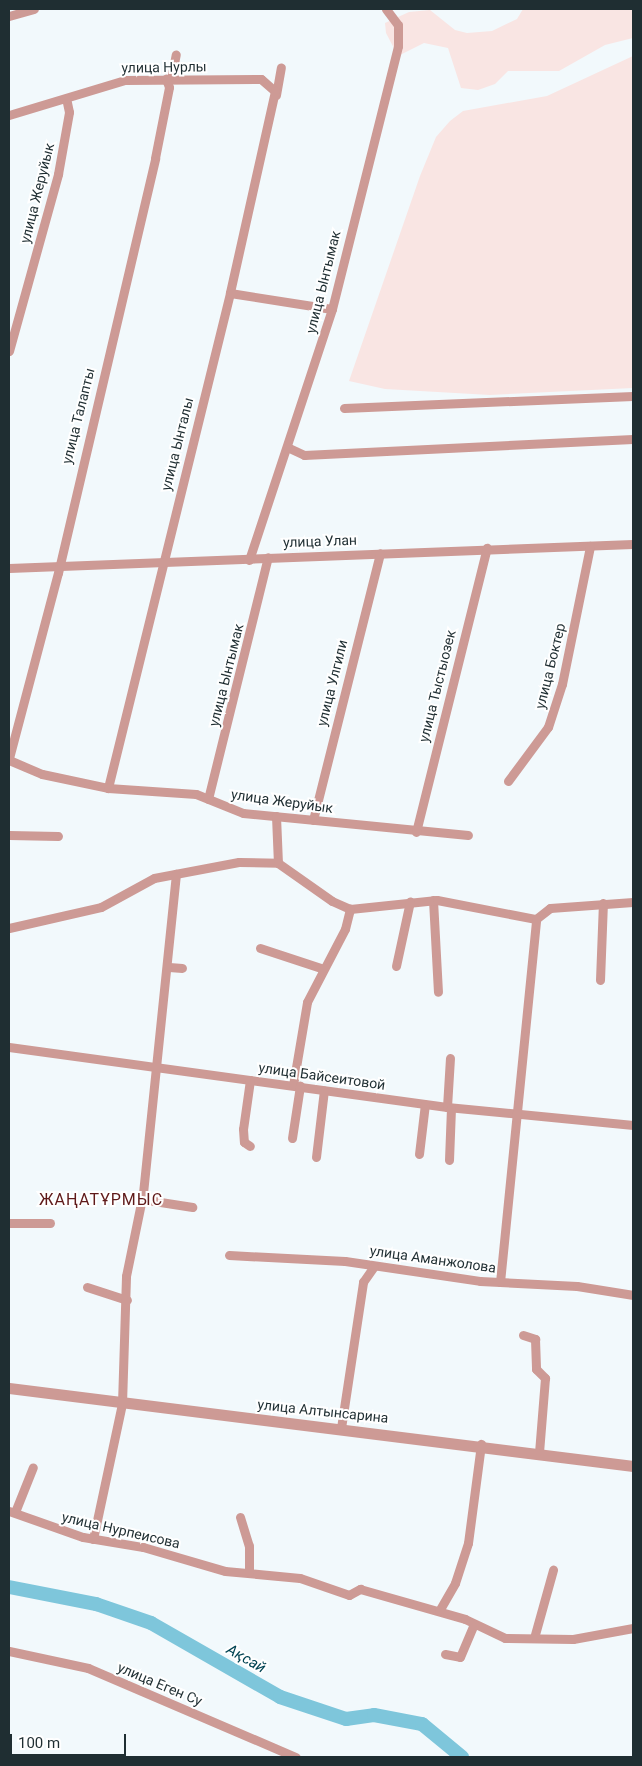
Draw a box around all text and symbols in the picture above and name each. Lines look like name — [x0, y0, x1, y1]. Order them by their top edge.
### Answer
street label: улица Нурлы — [121, 58, 207, 76]
street label: улица Жеруйык — [16, 141, 58, 245]
street label: улица Ынтымак — [302, 229, 344, 335]
street label: улица Талапты — [58, 366, 98, 466]
street label: улица Ынталы — [157, 396, 197, 492]
street label: улица Улан — [283, 531, 357, 551]
street label: улица Боктер — [531, 621, 569, 711]
street label: улица Ынтымак — [205, 622, 247, 728]
street label: улица Тыстыозек — [415, 628, 459, 744]
street label: улица Улгили — [313, 638, 351, 728]
street label: улица Жеруйык — [230, 786, 334, 816]
street label: улица Байсеитовой — [258, 1059, 386, 1093]
district label: ЖАҢАТҰРМЫС — [38, 1190, 164, 1210]
street label: улица Аманжолова — [369, 1242, 497, 1276]
street label: улица Алтынсарина — [257, 1396, 389, 1426]
street label: улица Нурпеисова — [60, 1508, 182, 1552]
water label: Ақсай — [223, 1641, 269, 1677]
street label: улица Еген Су — [115, 1659, 205, 1709]
scale bar — [12, 1724, 129, 1756]
text: 100 m — [18, 1734, 60, 1752]

